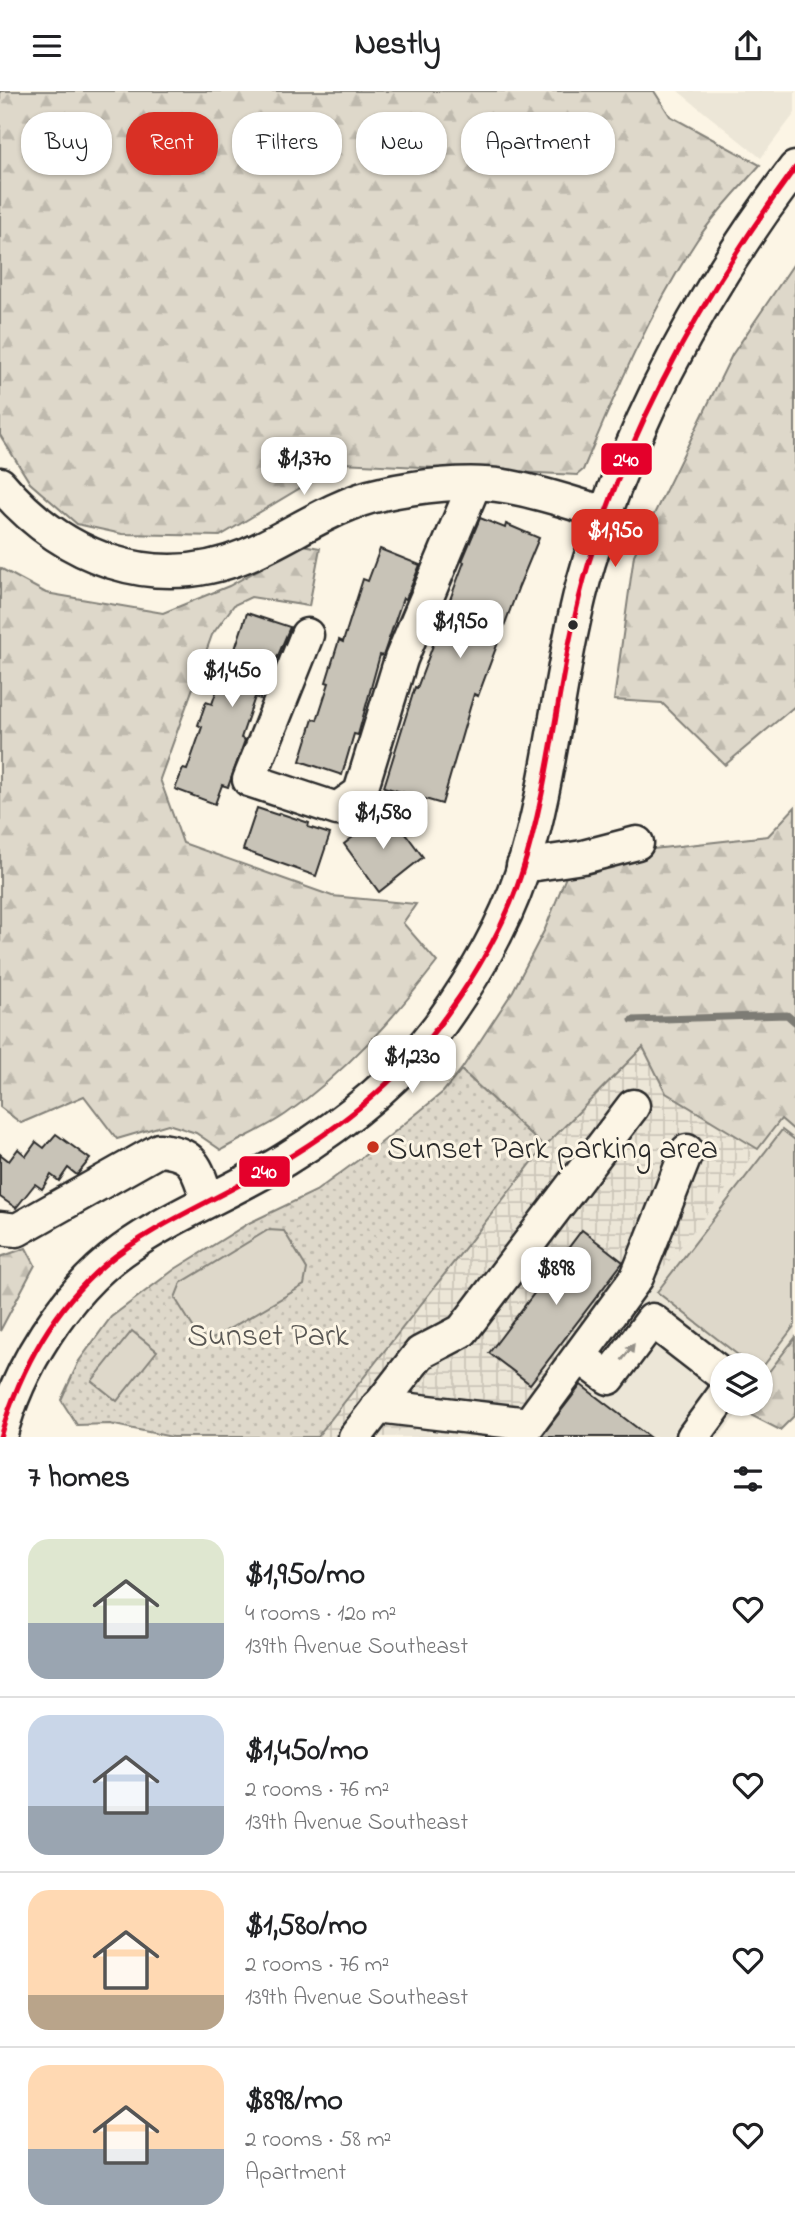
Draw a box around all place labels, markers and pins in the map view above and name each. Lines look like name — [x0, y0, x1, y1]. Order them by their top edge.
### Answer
pin: $1,370 — [247, 437, 361, 497]
pin: $1,950 — [558, 510, 672, 569]
pin: $1,950 — [403, 601, 517, 660]
unlabelled marker — [566, 618, 580, 632]
pin: $1,450 — [175, 649, 289, 709]
pin: $1,580 — [326, 791, 440, 851]
pin: $1,230 — [355, 1035, 469, 1095]
place label: Sunset Park parking area — [387, 1127, 718, 1174]
marker: Sunset Park parking area — [365, 1139, 381, 1155]
pin: $898 — [515, 1247, 597, 1307]

